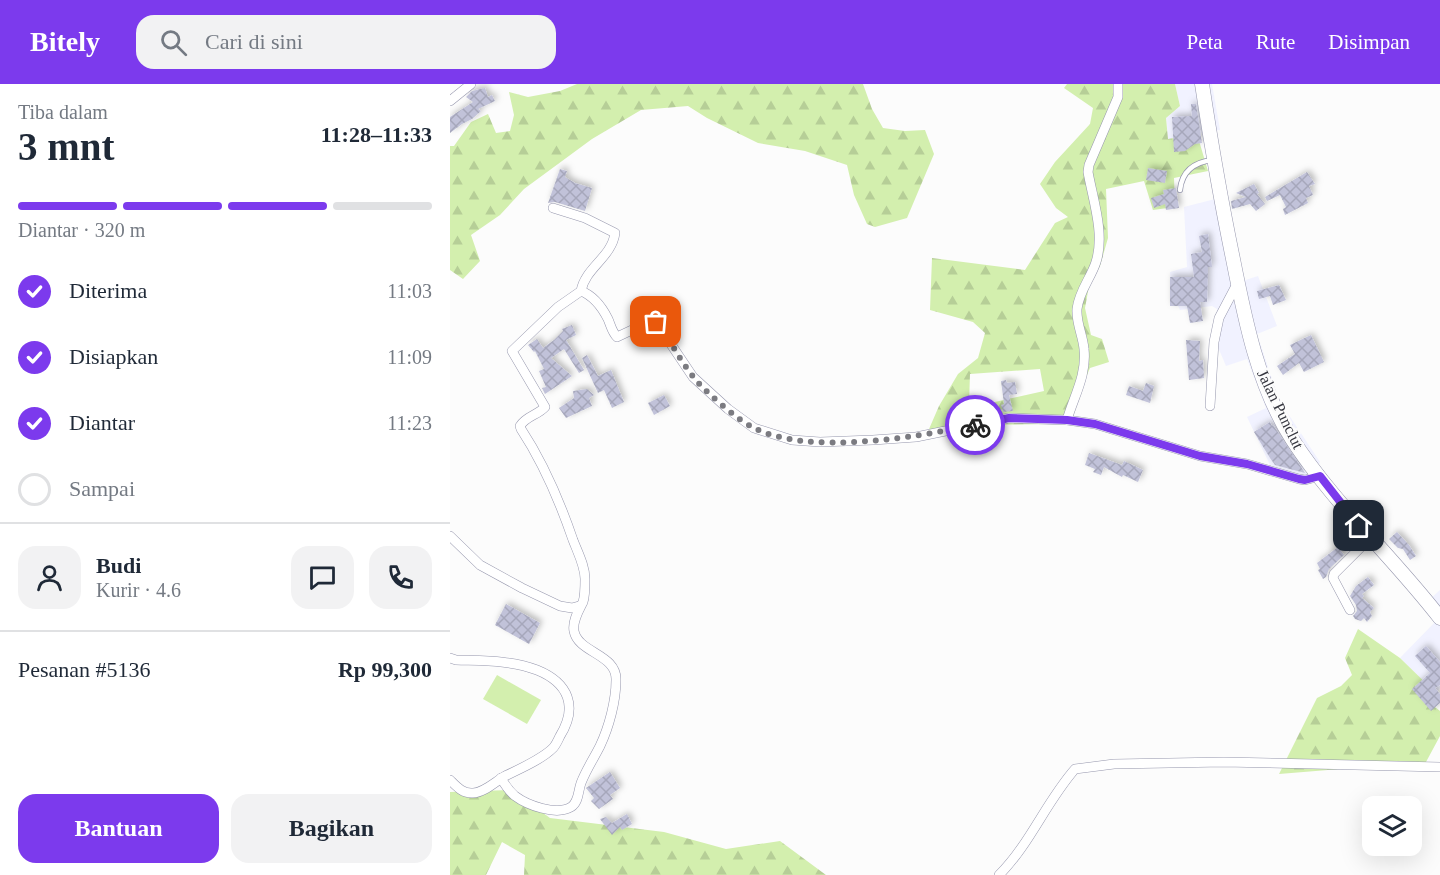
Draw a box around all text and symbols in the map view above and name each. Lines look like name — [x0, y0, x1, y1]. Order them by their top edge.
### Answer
search box — [136, 15, 556, 69]
text: Bitely — [30, 26, 100, 57]
icon: search — [157, 26, 190, 59]
text: Cari di sini — [205, 29, 303, 54]
text: Peta — [1187, 30, 1223, 54]
text: Rute — [1256, 30, 1295, 54]
text: Disimpan — [1328, 30, 1410, 54]
text: Tiba dalam — [18, 101, 108, 123]
text: 11:28–11:33 — [321, 122, 432, 147]
text: 3 mnt — [18, 125, 114, 168]
text: Diantar · 320 m — [18, 219, 145, 241]
icon: check — [18, 275, 51, 308]
text: Diterima — [69, 278, 147, 303]
text: 11:03 — [387, 280, 432, 302]
pin — [630, 296, 681, 347]
icon: bag — [639, 305, 672, 338]
icon: check — [18, 341, 51, 374]
text: Disiapkan — [69, 344, 158, 369]
text: 11:09 — [387, 346, 432, 368]
street label: Jalan Punclut — [1254, 367, 1307, 452]
courier — [945, 395, 1005, 455]
icon: check — [18, 407, 51, 440]
icon: bike — [959, 409, 992, 442]
text: Diantar — [69, 410, 135, 435]
text: 11:23 — [387, 412, 432, 434]
text: Sampai — [69, 476, 135, 501]
pin — [1333, 500, 1384, 551]
icon: home — [1342, 509, 1375, 542]
button: person — [18, 546, 81, 609]
button: chat — [291, 546, 354, 609]
button: phone — [369, 546, 432, 609]
text: Budi — [96, 553, 141, 578]
text: Kurir · 4.6 — [96, 579, 181, 601]
text: Pesanan #5136 — [18, 657, 151, 682]
text: Rp 99,300 — [338, 657, 432, 682]
button: Bantuan — [18, 794, 219, 863]
button: Bagikan — [231, 794, 432, 863]
map controls — [1362, 796, 1422, 856]
button: layers — [1362, 796, 1422, 856]

